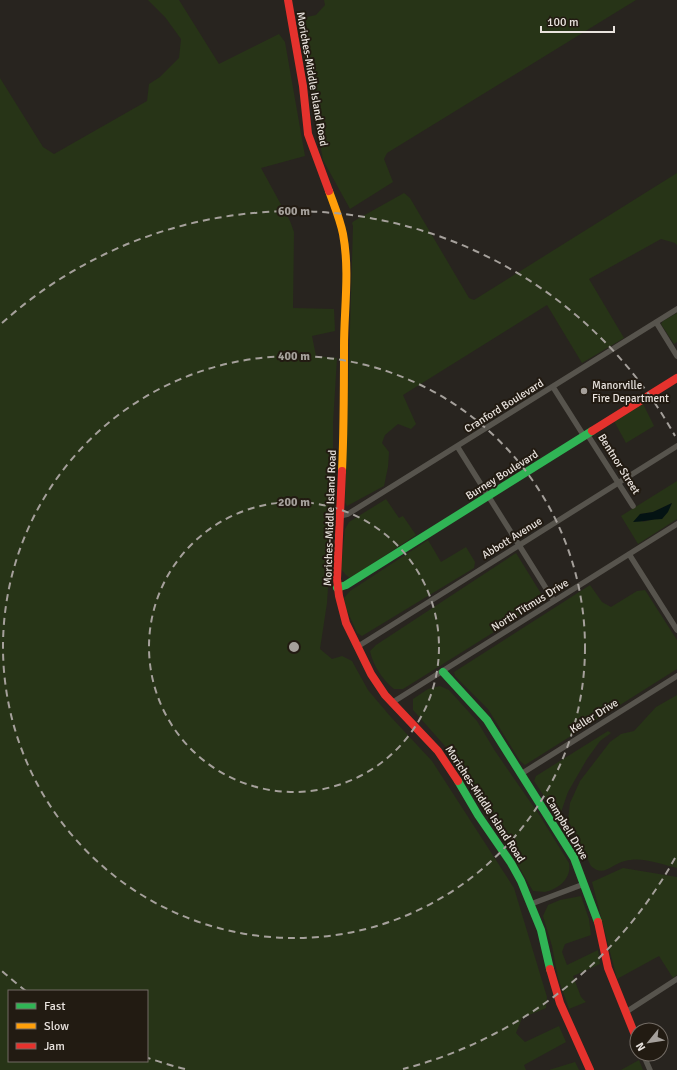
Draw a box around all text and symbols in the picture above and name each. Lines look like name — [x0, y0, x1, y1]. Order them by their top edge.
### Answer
scale bar — [541, 8, 614, 34]
street label: Moriches-Middle Island Road — [294, 11, 330, 147]
text: 100 m — [547, 15, 579, 30]
text: 600 m — [278, 204, 310, 219]
text: 400 m — [278, 349, 310, 364]
street label: Cranford Boulevard — [462, 376, 546, 436]
place label: Manorville Fire Department — [592, 379, 669, 405]
marker: Manorville Fire Department — [579, 386, 589, 396]
street label: Bentnor Street — [595, 431, 643, 497]
street label: Burney Boulevard — [463, 447, 541, 502]
street label: Moriches-Middle Island Road — [321, 449, 339, 586]
text: 200 m — [278, 495, 310, 510]
street label: Abbott Avenue — [480, 514, 544, 562]
street label: North Titmus Drive — [489, 576, 571, 634]
centre of rings — [287, 640, 301, 654]
street label: Keller Drive — [567, 696, 621, 736]
street label: Moriches-Middle Island Road — [442, 743, 528, 865]
street label: Campbell Drive — [543, 794, 591, 862]
legend — [8, 990, 148, 1062]
text: Fast — [44, 999, 65, 1014]
text: Slow — [44, 1019, 69, 1034]
north arrow — [629, 1022, 669, 1062]
text: Jam — [44, 1039, 65, 1054]
text: N — [633, 1040, 648, 1053]

